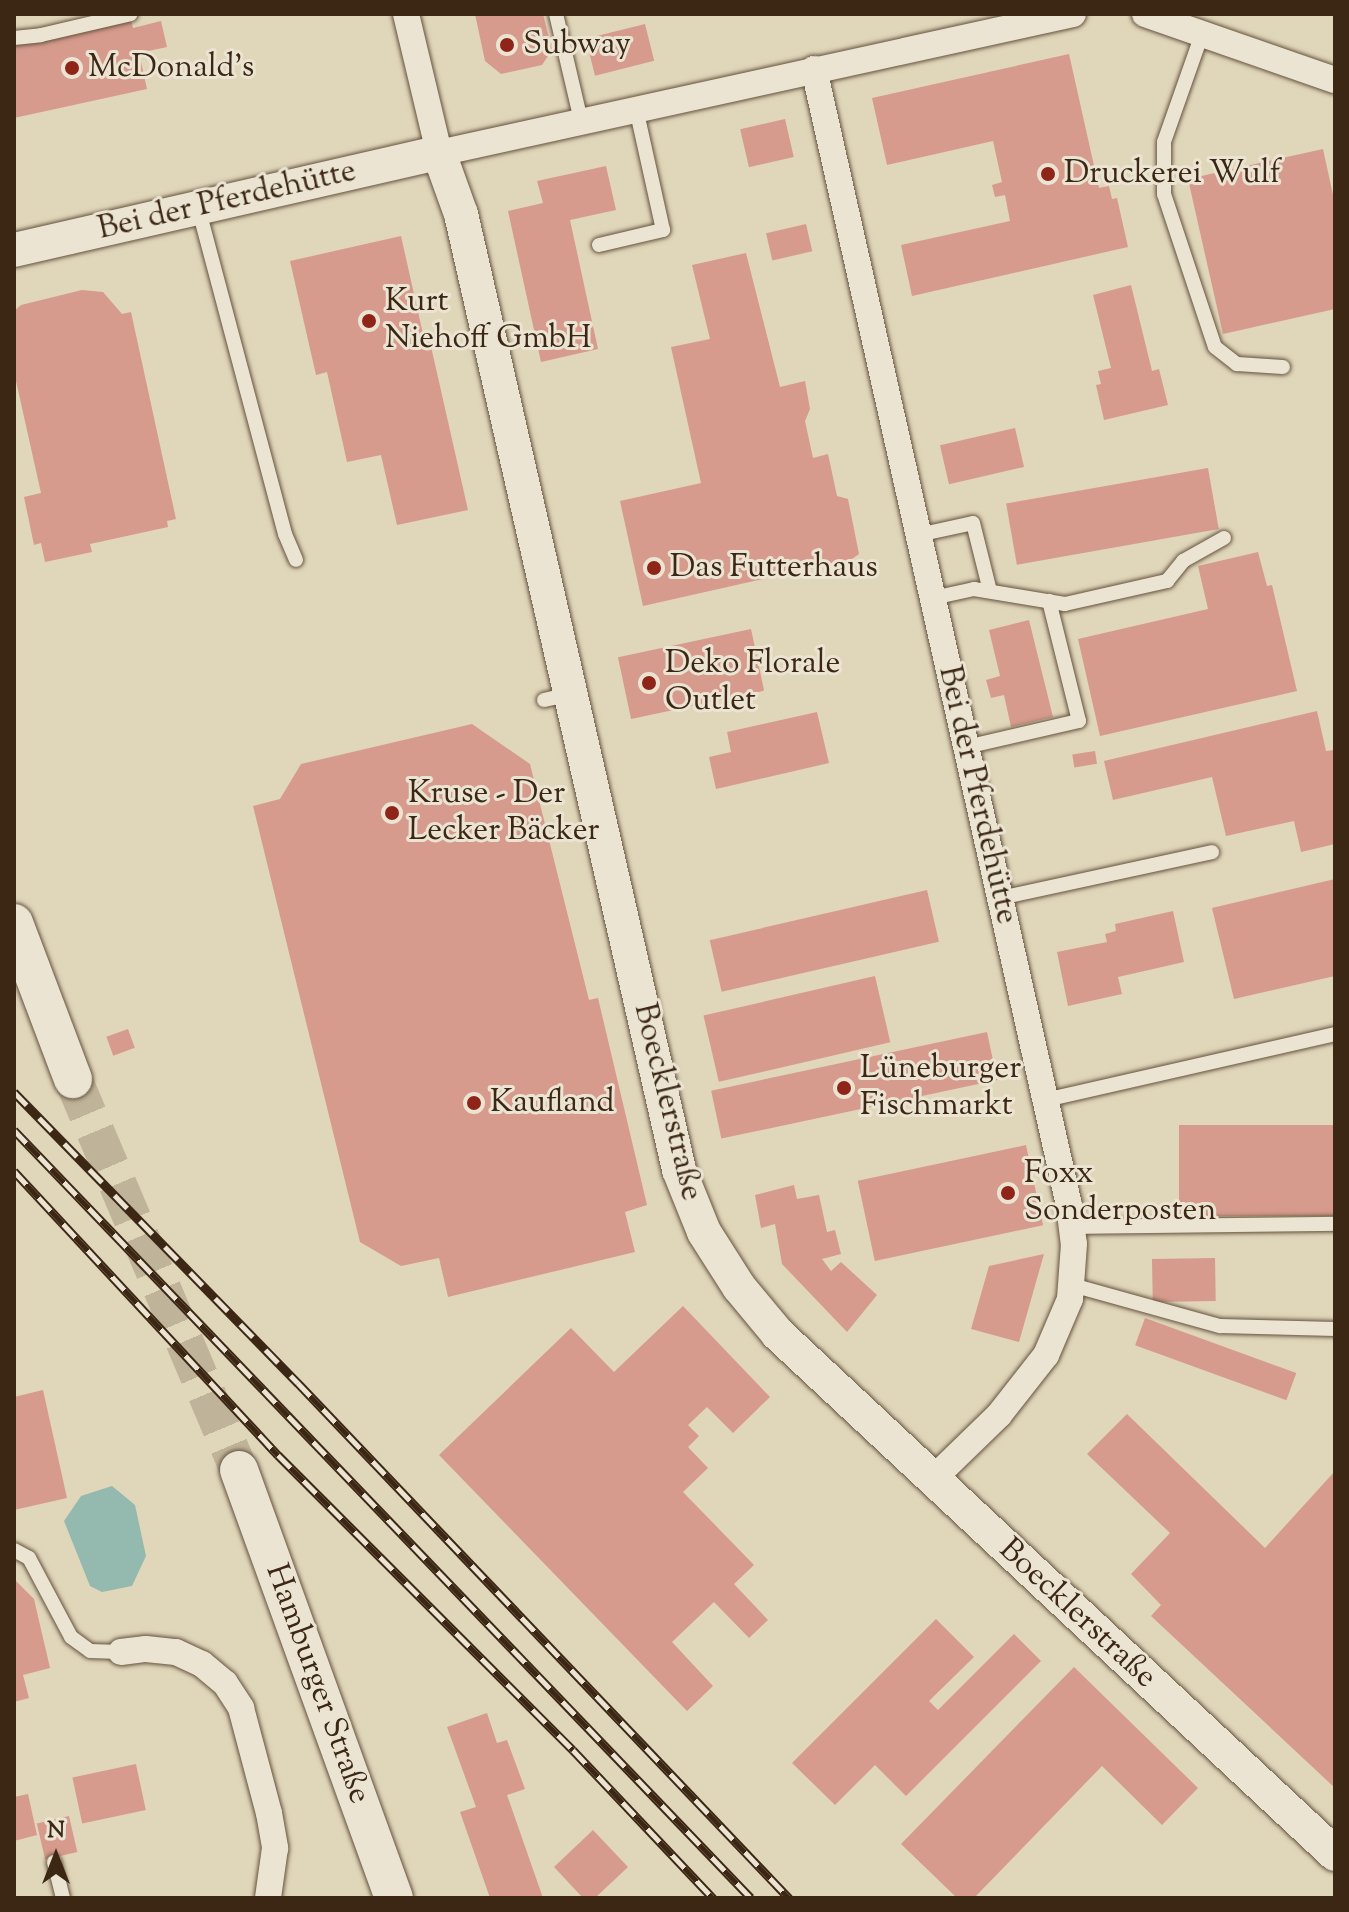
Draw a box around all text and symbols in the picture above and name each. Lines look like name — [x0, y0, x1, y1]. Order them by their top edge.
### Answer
place label: Subway — [523, 26, 631, 64]
marker: Subway — [498, 36, 516, 54]
place label: McDonald's — [88, 49, 254, 87]
marker: McDonald's — [63, 59, 81, 77]
street label: Bei der Pferdehütte — [94, 153, 360, 249]
place label: Druckerei Wulf — [1064, 155, 1281, 193]
marker: Druckerei Wulf — [1039, 165, 1057, 183]
place label: Kurt Niehoff GmbH — [385, 284, 591, 359]
marker: Kurt Niehoff GmbH — [360, 312, 378, 330]
place label: Das Futterhaus — [670, 549, 878, 587]
marker: Das Futterhaus — [645, 559, 663, 577]
place label: Deko Florale Outlet — [665, 646, 840, 721]
street label: Bei der Pferdehütte — [929, 662, 1025, 928]
marker: Deko Florale Outlet — [640, 674, 658, 692]
place label: Kruse - Der Lecker Bäcker — [408, 776, 600, 851]
marker: Kruse - Der Lecker Bäcker — [383, 804, 401, 822]
street label: Boecklerstraße — [624, 999, 710, 1205]
place label: Lüneburger Fischmarkt — [860, 1051, 1021, 1126]
marker: Lüneburger Fischmarkt — [835, 1079, 853, 1097]
place label: Kaufland — [490, 1084, 615, 1122]
marker: Kaufland — [465, 1094, 483, 1112]
place label: Foxx Sonderposten — [1024, 1156, 1216, 1231]
marker: Foxx Sonderposten — [999, 1184, 1017, 1202]
street label: Boecklerstraße — [990, 1531, 1164, 1697]
street label: Hamburger Straße — [256, 1559, 378, 1809]
north arrow — [16, 1816, 96, 1896]
text: N — [47, 1816, 65, 1848]

